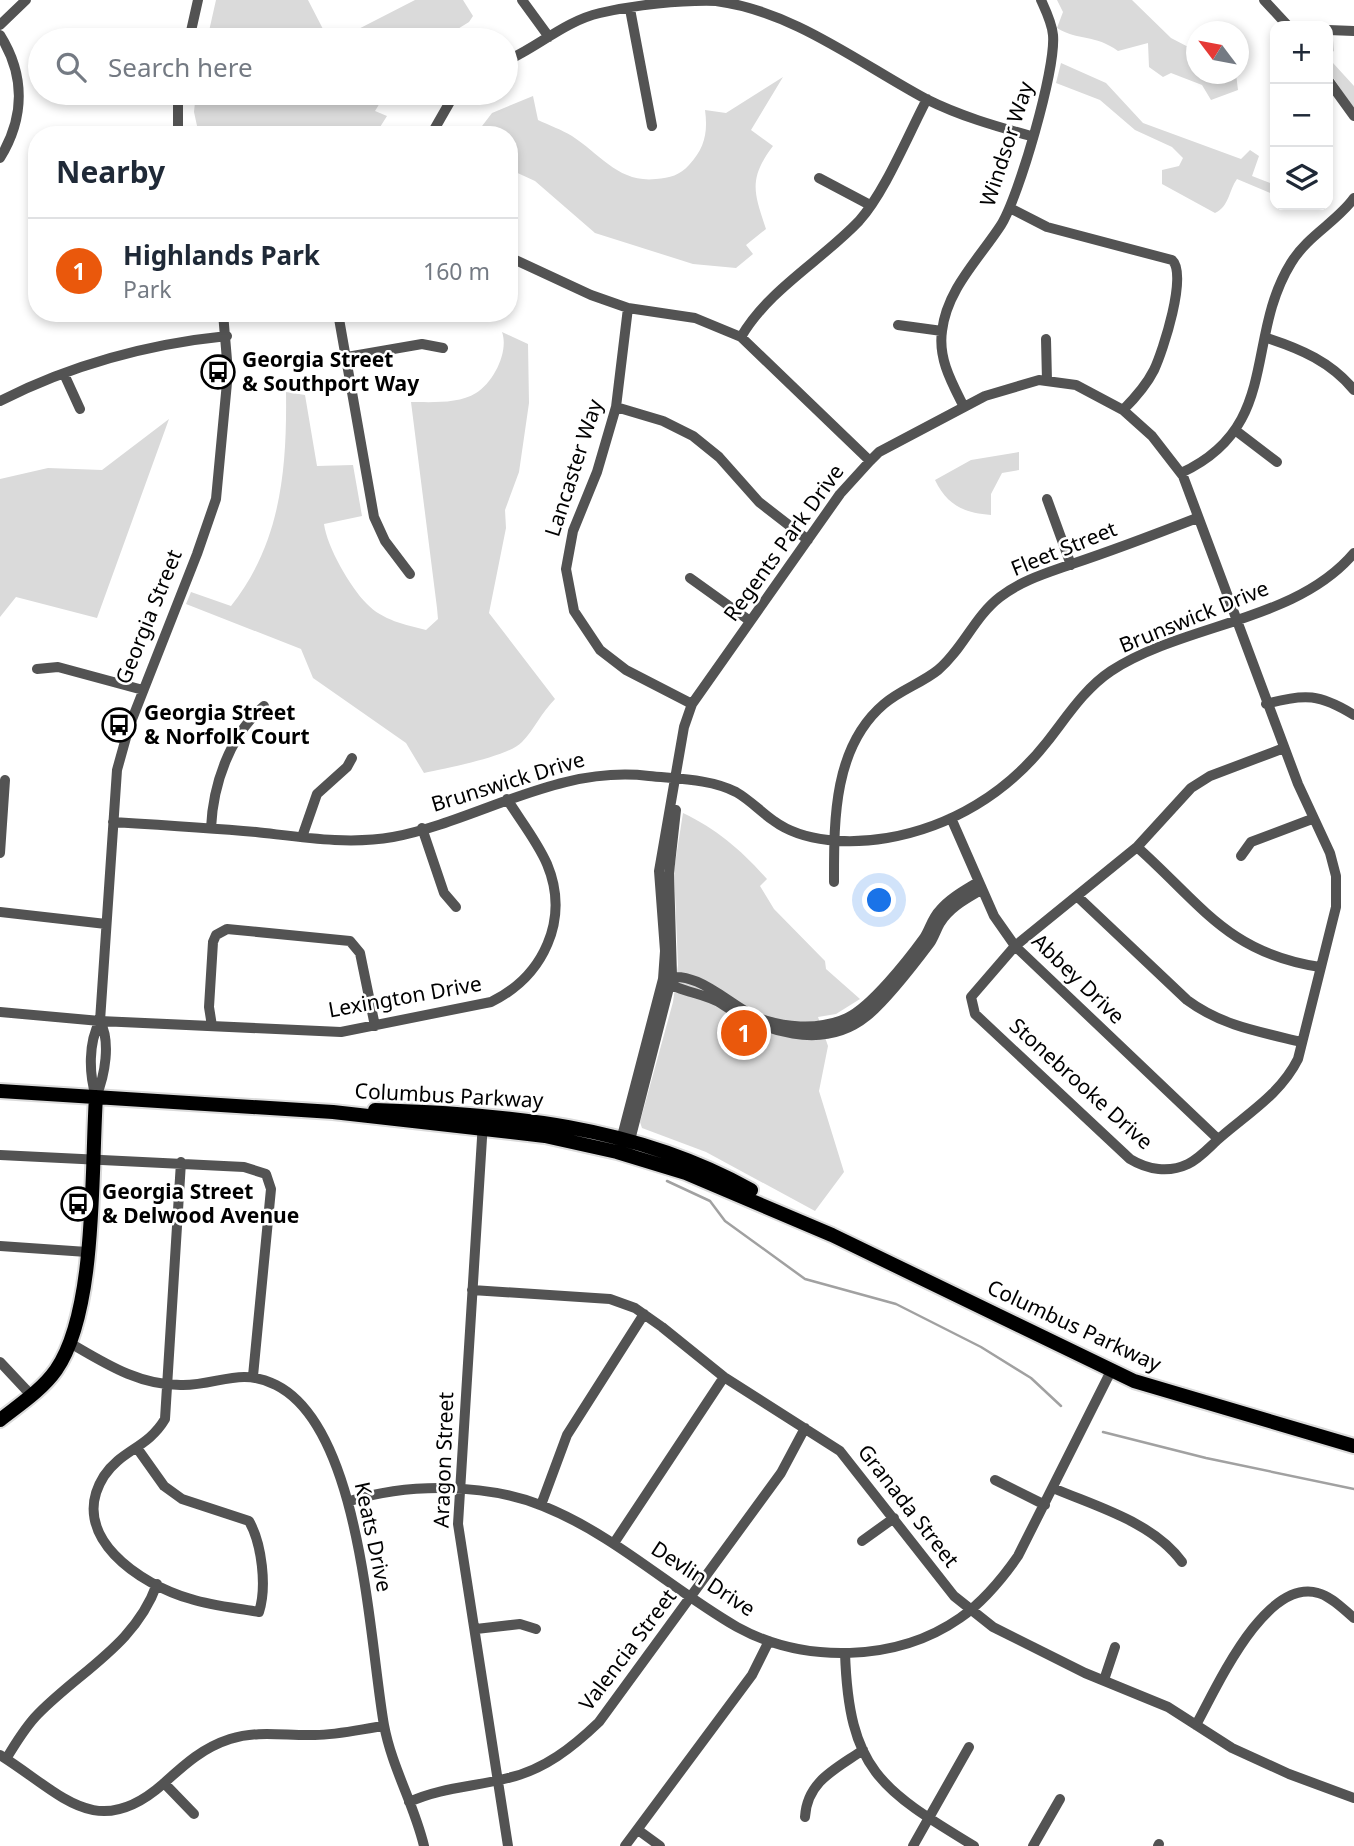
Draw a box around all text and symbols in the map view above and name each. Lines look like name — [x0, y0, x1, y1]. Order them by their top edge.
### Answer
north arrow — [1186, 21, 1249, 84]
map controls — [1270, 21, 1333, 210]
button: + — [1270, 21, 1333, 84]
search box — [28, 28, 518, 105]
icon: search — [52, 48, 90, 86]
text: Search here — [108, 49, 253, 85]
street label: Windsor Way — [973, 78, 1039, 210]
button: − — [1270, 84, 1333, 147]
button: layers — [1270, 147, 1333, 210]
text: Nearby — [56, 151, 165, 192]
text: Highlands Park — [123, 237, 320, 273]
text: 1 — [72, 255, 86, 287]
text: 160 m — [423, 255, 490, 287]
text: Park — [123, 273, 172, 305]
place label: Georgia Street & Southport Way — [242, 345, 419, 397]
bus stop icon: Georgia Street & Southport Way — [199, 353, 237, 391]
street label: Lancaster Way — [538, 395, 609, 540]
street label: Regents Park Drive — [717, 458, 850, 626]
street label: Fleet Street — [1007, 514, 1121, 582]
street label: Georgia Street — [108, 545, 188, 688]
street label: Brunswick Drive — [1115, 573, 1273, 659]
place label: Georgia Street & Norfolk Court — [144, 698, 310, 750]
bus stop icon: Georgia Street & Norfolk Court — [100, 706, 138, 744]
street label: Brunswick Drive — [428, 744, 588, 818]
your location — [862, 883, 896, 917]
street label: Abbey Drive — [1026, 927, 1131, 1030]
street label: Lexington Drive — [326, 969, 484, 1023]
pin: 1 — [721, 1007, 767, 1059]
street label: Stonebrooke Drive — [1004, 1011, 1159, 1155]
street label: Columbus Parkway — [354, 1076, 544, 1114]
place label: Georgia Street & Delwood Avenue — [102, 1177, 299, 1229]
bus stop icon: Georgia Street & Delwood Avenue — [59, 1185, 97, 1223]
street label: Columbus Parkway — [983, 1273, 1166, 1378]
street label: Aragon Street — [427, 1391, 459, 1528]
street label: Granada Street — [852, 1438, 966, 1573]
street label: Keats Drive — [349, 1479, 399, 1594]
street label: Devlin Drive — [646, 1534, 761, 1622]
street label: Valencia Street — [572, 1583, 682, 1716]

